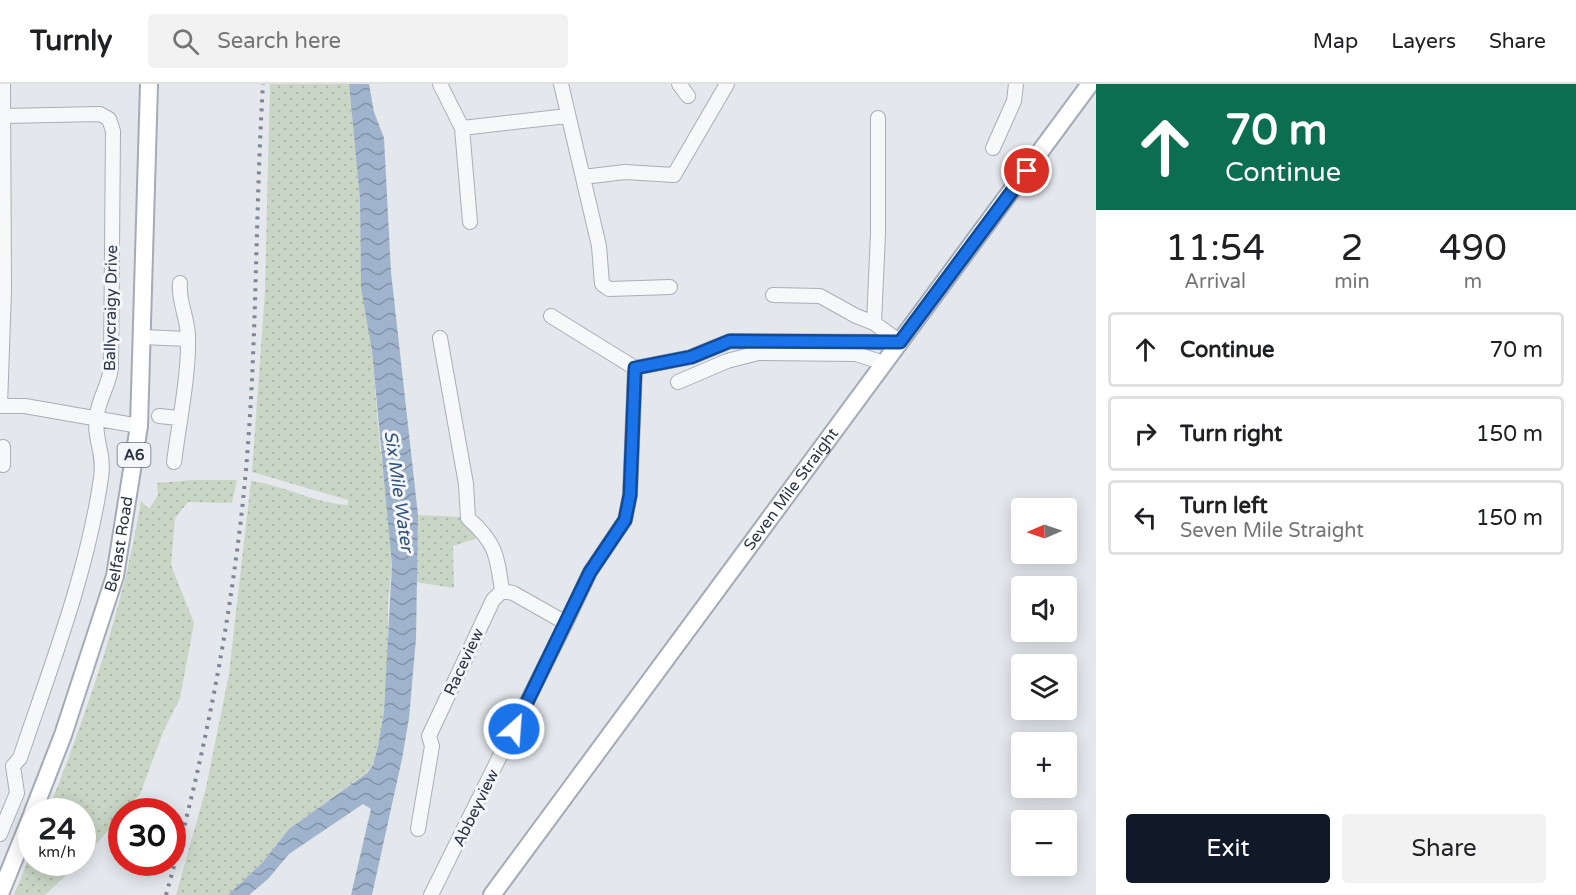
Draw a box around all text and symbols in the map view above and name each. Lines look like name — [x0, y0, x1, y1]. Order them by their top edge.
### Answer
search box — [148, 14, 568, 68]
text: Turnly — [30, 24, 112, 58]
icon: search — [169, 25, 202, 58]
text: Search here — [217, 28, 341, 54]
text: Map — [1313, 29, 1358, 54]
text: Layers — [1391, 29, 1456, 54]
text: Share — [1489, 29, 1546, 54]
text: 70 m — [1225, 105, 1327, 156]
icon: ahead — [1126, 108, 1204, 186]
pin — [1001, 145, 1052, 196]
icon: arrive — [1010, 154, 1043, 187]
text: Continue — [1225, 156, 1341, 189]
text: 11:54 — [1165, 227, 1265, 270]
text: 2 — [1341, 227, 1363, 270]
text: 490 — [1439, 227, 1507, 270]
street label: Ballycraigy Drive — [100, 245, 122, 371]
text: Arrival — [1184, 270, 1246, 294]
text: min — [1334, 270, 1370, 294]
text: m — [1464, 270, 1482, 294]
icon: ahead — [1129, 333, 1162, 366]
text: Continue — [1180, 337, 1275, 363]
text: 70 m — [1489, 337, 1543, 363]
icon: right — [1129, 417, 1162, 450]
text: Turn right — [1180, 421, 1282, 447]
text: 150 m — [1476, 421, 1543, 447]
street label: Seven Mile Straight — [739, 424, 843, 555]
water label: Six Mile Water — [380, 429, 419, 555]
road number: A6 — [118, 443, 150, 467]
text: Turn left — [1180, 493, 1268, 519]
street label: Belfast Road — [100, 495, 138, 595]
north arrow — [1011, 498, 1077, 564]
map controls — [1011, 498, 1077, 876]
icon: left — [1129, 501, 1162, 534]
text: 150 m — [1476, 505, 1543, 531]
text: Seven Mile Straight — [1180, 519, 1364, 543]
button: sound — [1011, 576, 1077, 642]
street label: Raceview — [440, 625, 488, 699]
button: layers — [1011, 654, 1077, 720]
position arrow — [482, 697, 546, 761]
button: + — [1011, 732, 1077, 798]
street label: Abbeyview — [449, 766, 503, 850]
speed limit sign: 30 — [108, 798, 186, 876]
button: − — [1011, 810, 1077, 876]
text: 24 — [38, 811, 76, 848]
button: Exit — [1126, 814, 1330, 883]
button: Share — [1342, 814, 1546, 883]
text: km/h — [38, 843, 76, 861]

